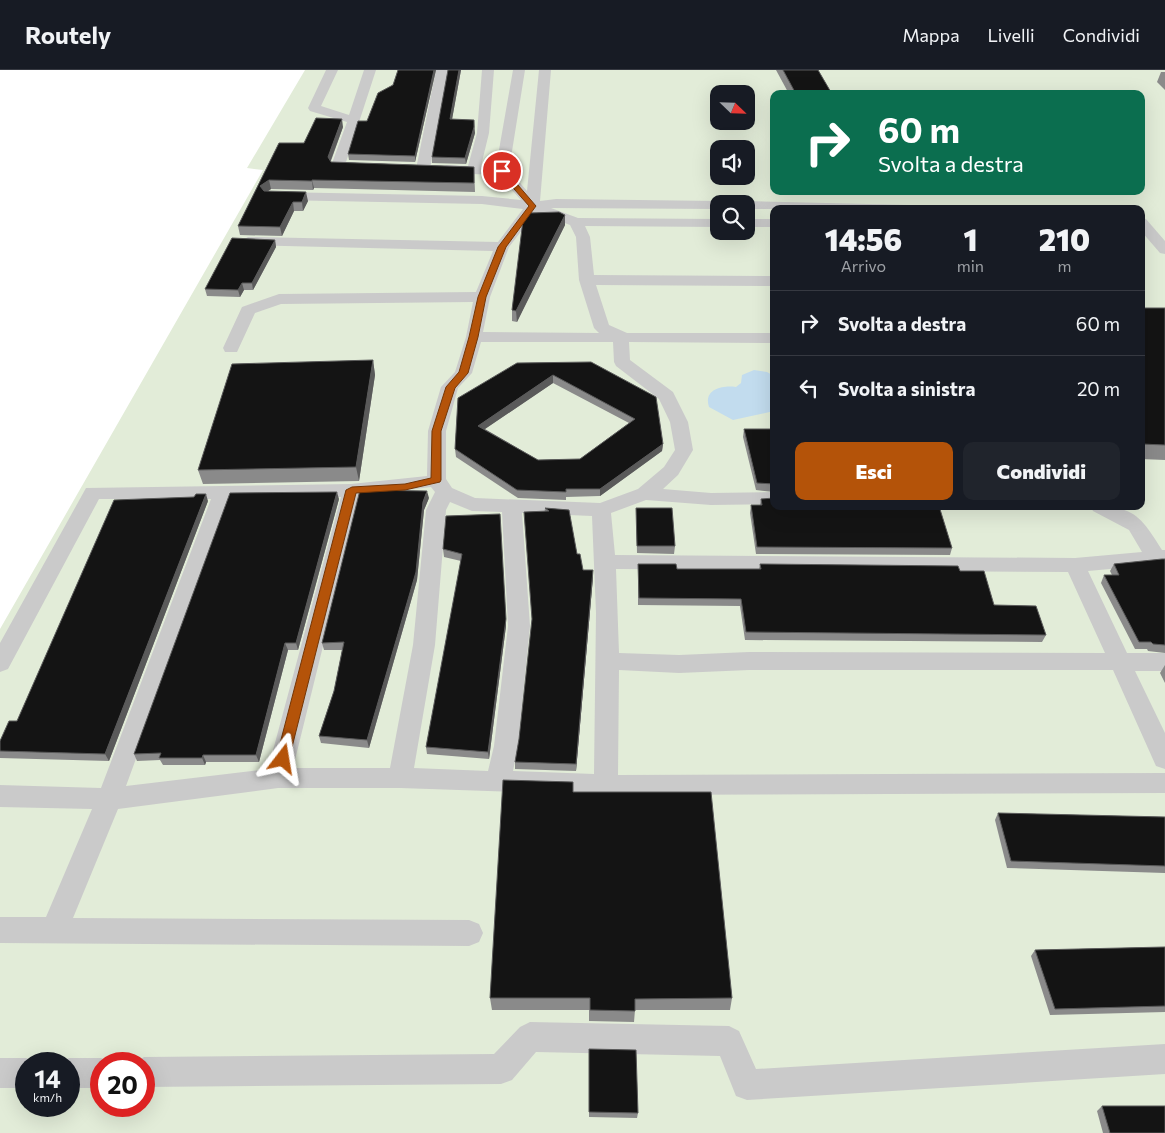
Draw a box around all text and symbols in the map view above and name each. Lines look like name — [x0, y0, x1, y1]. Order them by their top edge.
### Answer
text: Routely — [25, 20, 111, 49]
text: Mappa — [902, 24, 960, 46]
text: Livelli — [988, 24, 1035, 46]
text: Condividi — [1063, 24, 1140, 46]
north arrow — [710, 85, 755, 130]
map controls — [710, 85, 755, 240]
text: 60 m — [878, 107, 960, 150]
icon: right — [795, 110, 860, 175]
button: sound — [710, 140, 755, 185]
pin — [481, 150, 523, 192]
text: Svolta a destra — [878, 150, 1024, 177]
icon: arrive — [488, 157, 516, 185]
button: search — [710, 195, 755, 240]
text: 14:56 — [825, 220, 902, 257]
text: 1 — [963, 220, 977, 257]
text: 210 — [1039, 220, 1090, 257]
text: Arrivo — [841, 256, 886, 275]
text: min — [957, 256, 984, 275]
text: m — [1058, 256, 1071, 275]
icon: right — [795, 309, 823, 337]
text: Svolta a destra — [838, 312, 966, 335]
text: 60 m — [1076, 312, 1120, 335]
icon: left — [795, 374, 823, 402]
text: Svolta a sinistra — [838, 377, 976, 400]
text: 20 m — [1077, 377, 1120, 400]
button: Esci — [795, 442, 953, 500]
button: Condividi — [963, 442, 1120, 500]
position arrow — [256, 732, 308, 784]
speed limit sign: 20 — [90, 1052, 155, 1117]
text: 14 — [34, 1063, 61, 1093]
text: km/h — [33, 1090, 62, 1104]

